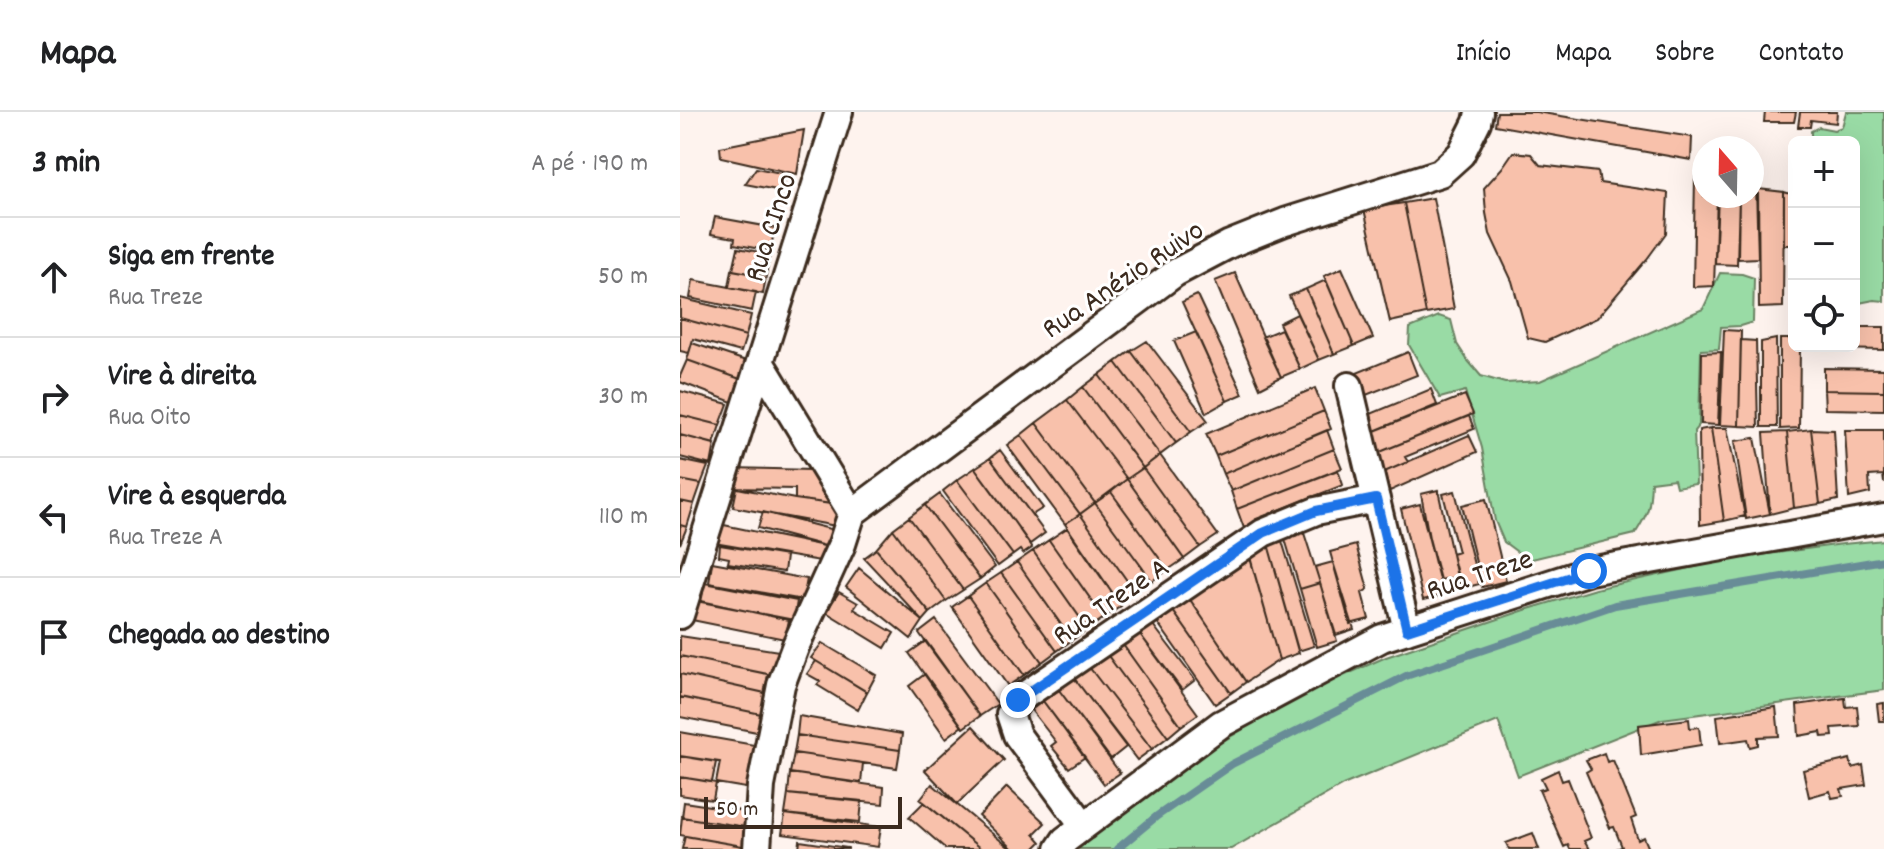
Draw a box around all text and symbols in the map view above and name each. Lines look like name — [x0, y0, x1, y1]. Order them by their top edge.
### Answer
text: Mapa — [40, 28, 115, 83]
text: Início — [1456, 35, 1511, 75]
text: Mapa — [1555, 35, 1611, 75]
text: Sobre — [1655, 35, 1715, 75]
text: Contato — [1759, 35, 1844, 75]
north arrow — [1692, 136, 1764, 208]
map controls — [1788, 136, 1860, 352]
button: + — [1788, 136, 1860, 208]
text: 3 min — [32, 140, 100, 189]
text: A pé · 190 m — [531, 146, 648, 183]
street label: Rua CInco — [736, 169, 811, 288]
button: − — [1788, 208, 1860, 280]
street label: Rua Anézio Ruivo — [1035, 211, 1214, 352]
text: Siga em frente — [108, 237, 275, 280]
icon: ahead — [32, 255, 76, 299]
text: 50 m — [598, 259, 648, 296]
text: Rua Treze — [108, 280, 203, 317]
button: locate — [1788, 280, 1860, 352]
text: Vire à direita — [108, 357, 255, 400]
icon: right — [32, 375, 76, 419]
text: 30 m — [598, 379, 648, 416]
text: Rua Oito — [108, 400, 191, 437]
text: Vire à esquerda — [108, 477, 286, 520]
icon: left — [32, 495, 76, 539]
text: 110 m — [599, 499, 648, 536]
text: Rua Treze A — [108, 520, 223, 557]
street label: Rua Treze — [1422, 540, 1539, 615]
street label: Rua Treze A — [1045, 549, 1180, 659]
route start — [1571, 553, 1607, 589]
icon: arrive — [32, 615, 76, 659]
text: Chegada ao destino — [108, 616, 330, 659]
route end — [1000, 682, 1036, 718]
scale bar — [704, 793, 902, 829]
text: 50 m — [716, 795, 758, 826]

